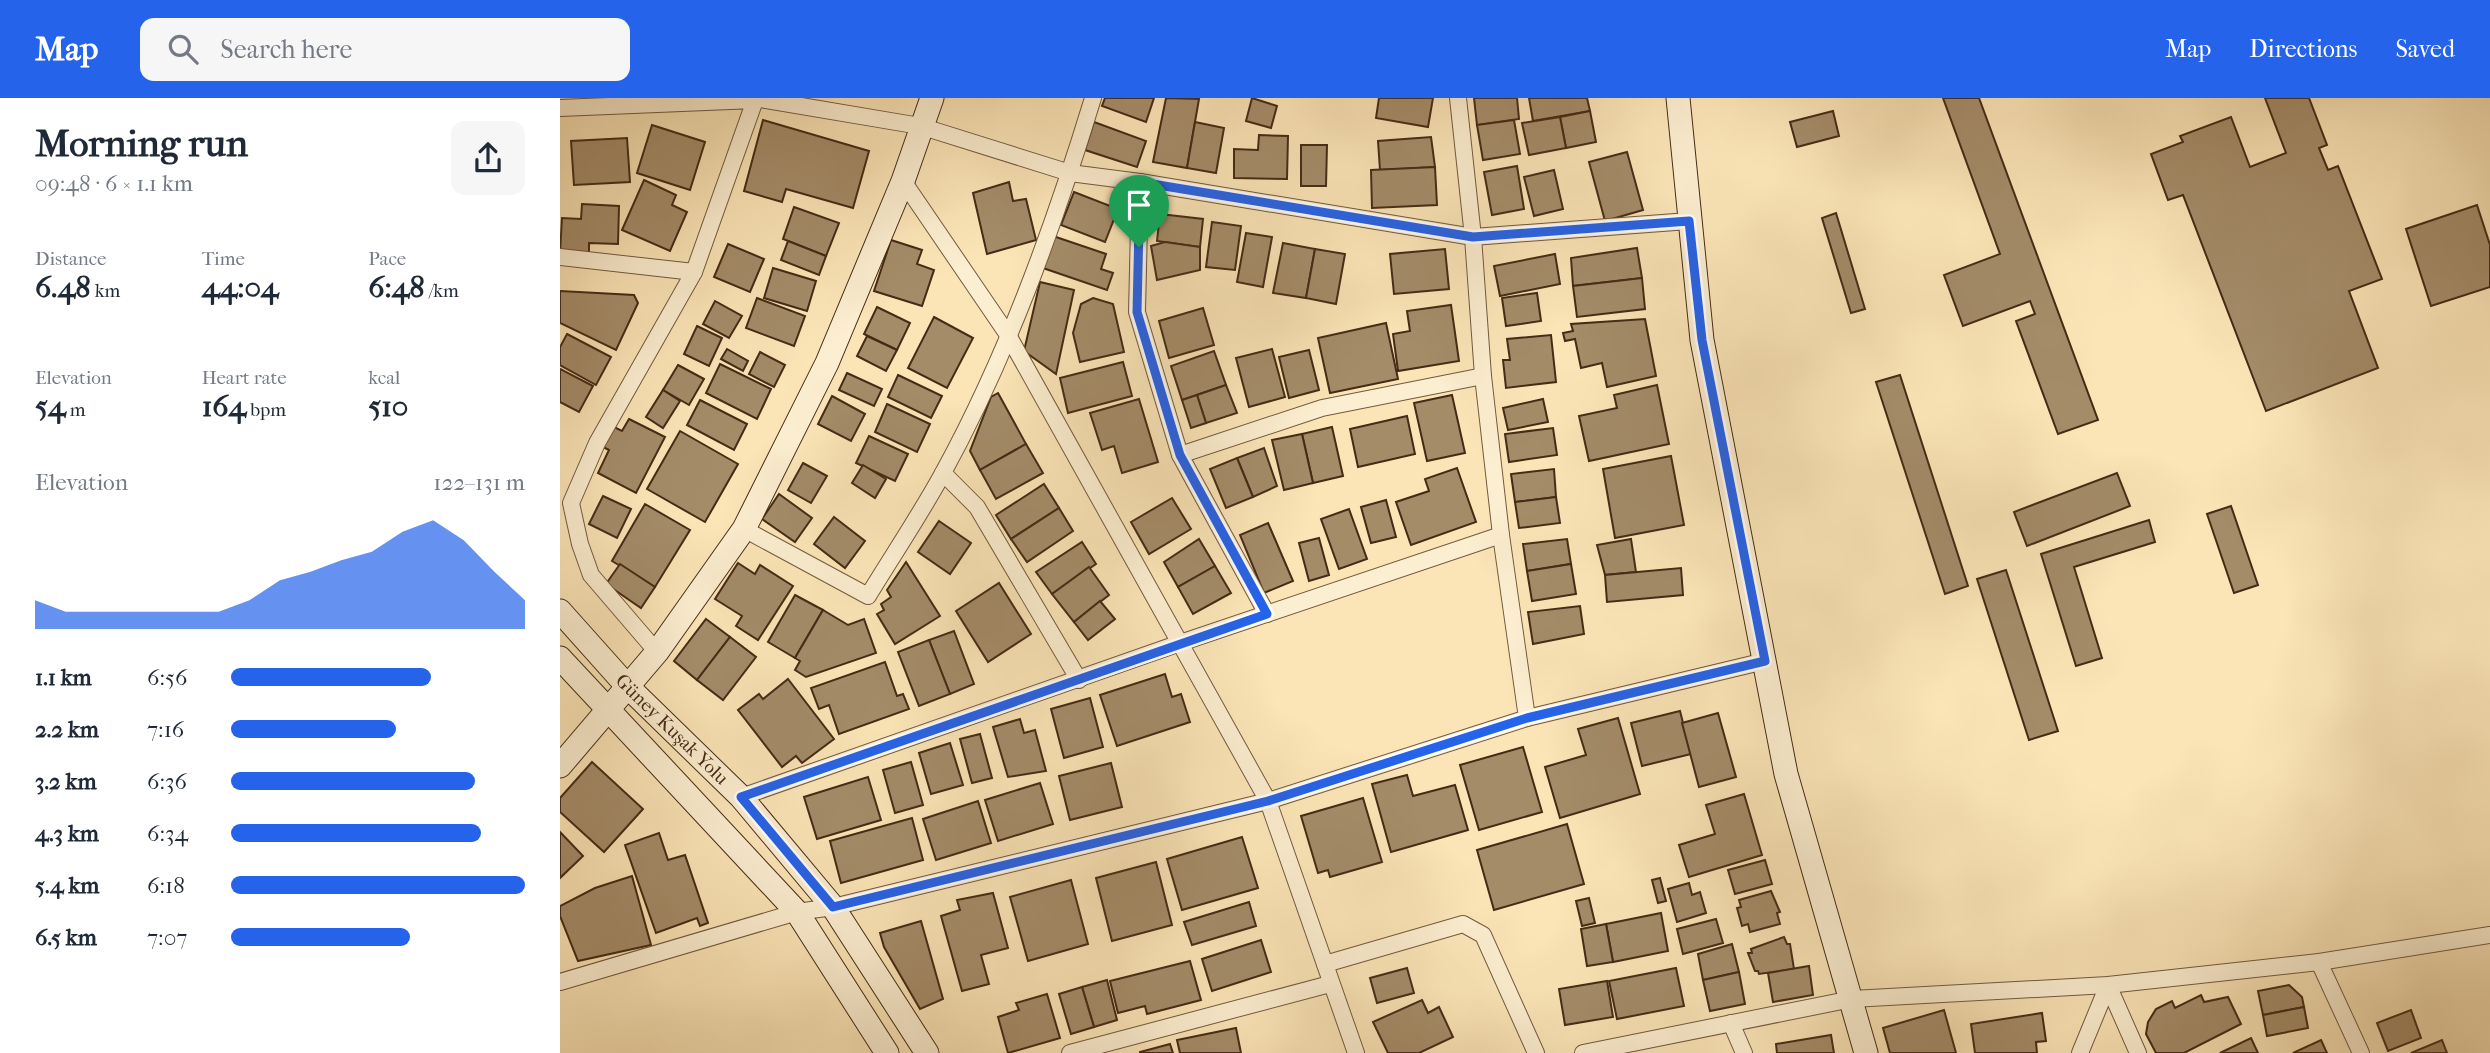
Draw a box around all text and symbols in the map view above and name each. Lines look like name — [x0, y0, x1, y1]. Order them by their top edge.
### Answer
search box — [140, 18, 630, 81]
text: Map — [35, 30, 98, 69]
icon: search — [164, 30, 202, 68]
text: Search here — [220, 34, 352, 65]
text: Map — [2165, 35, 2211, 63]
text: Directions — [2249, 35, 2357, 63]
text: Saved — [2395, 35, 2455, 63]
text: Morning run — [35, 121, 248, 166]
button: share — [451, 121, 525, 195]
text: 09:48 · 6 × 1.1 km — [35, 170, 193, 197]
pin — [1109, 175, 1169, 247]
icon: arrive — [1120, 186, 1158, 224]
text: Distance — [35, 248, 106, 270]
text: Time — [202, 248, 245, 270]
text: Pace — [368, 248, 406, 270]
text: 6.48 — [35, 270, 91, 305]
text: 44:04 — [202, 270, 278, 305]
text: 6:48 — [368, 270, 425, 305]
text: km — [91, 280, 120, 302]
text: /km — [425, 280, 459, 302]
text: Elevation — [35, 367, 112, 389]
text: Heart rate — [202, 367, 287, 389]
text: kcal — [368, 367, 400, 389]
text: 54 — [35, 389, 66, 424]
text: 164 — [202, 389, 246, 424]
text: 510 — [368, 389, 408, 424]
text: m — [66, 399, 86, 421]
text: bpm — [246, 399, 286, 421]
text: Elevation — [35, 469, 128, 496]
text: 122–131 m — [433, 469, 525, 496]
text: 1.1 km — [35, 664, 92, 691]
text: 6:56 — [147, 664, 187, 691]
street label: Güney Kuşak Yolu — [611, 670, 733, 790]
text: 2.2 km — [35, 716, 99, 743]
text: 7:16 — [147, 716, 184, 743]
text: 3.2 km — [35, 768, 97, 795]
text: 6:36 — [147, 768, 187, 795]
text: 4.3 km — [35, 820, 99, 847]
text: 6:34 — [147, 820, 188, 847]
text: 5.4 km — [35, 872, 99, 899]
text: 6:18 — [147, 872, 185, 899]
text: 6.5 km — [35, 924, 97, 951]
text: 7:07 — [147, 924, 187, 951]

